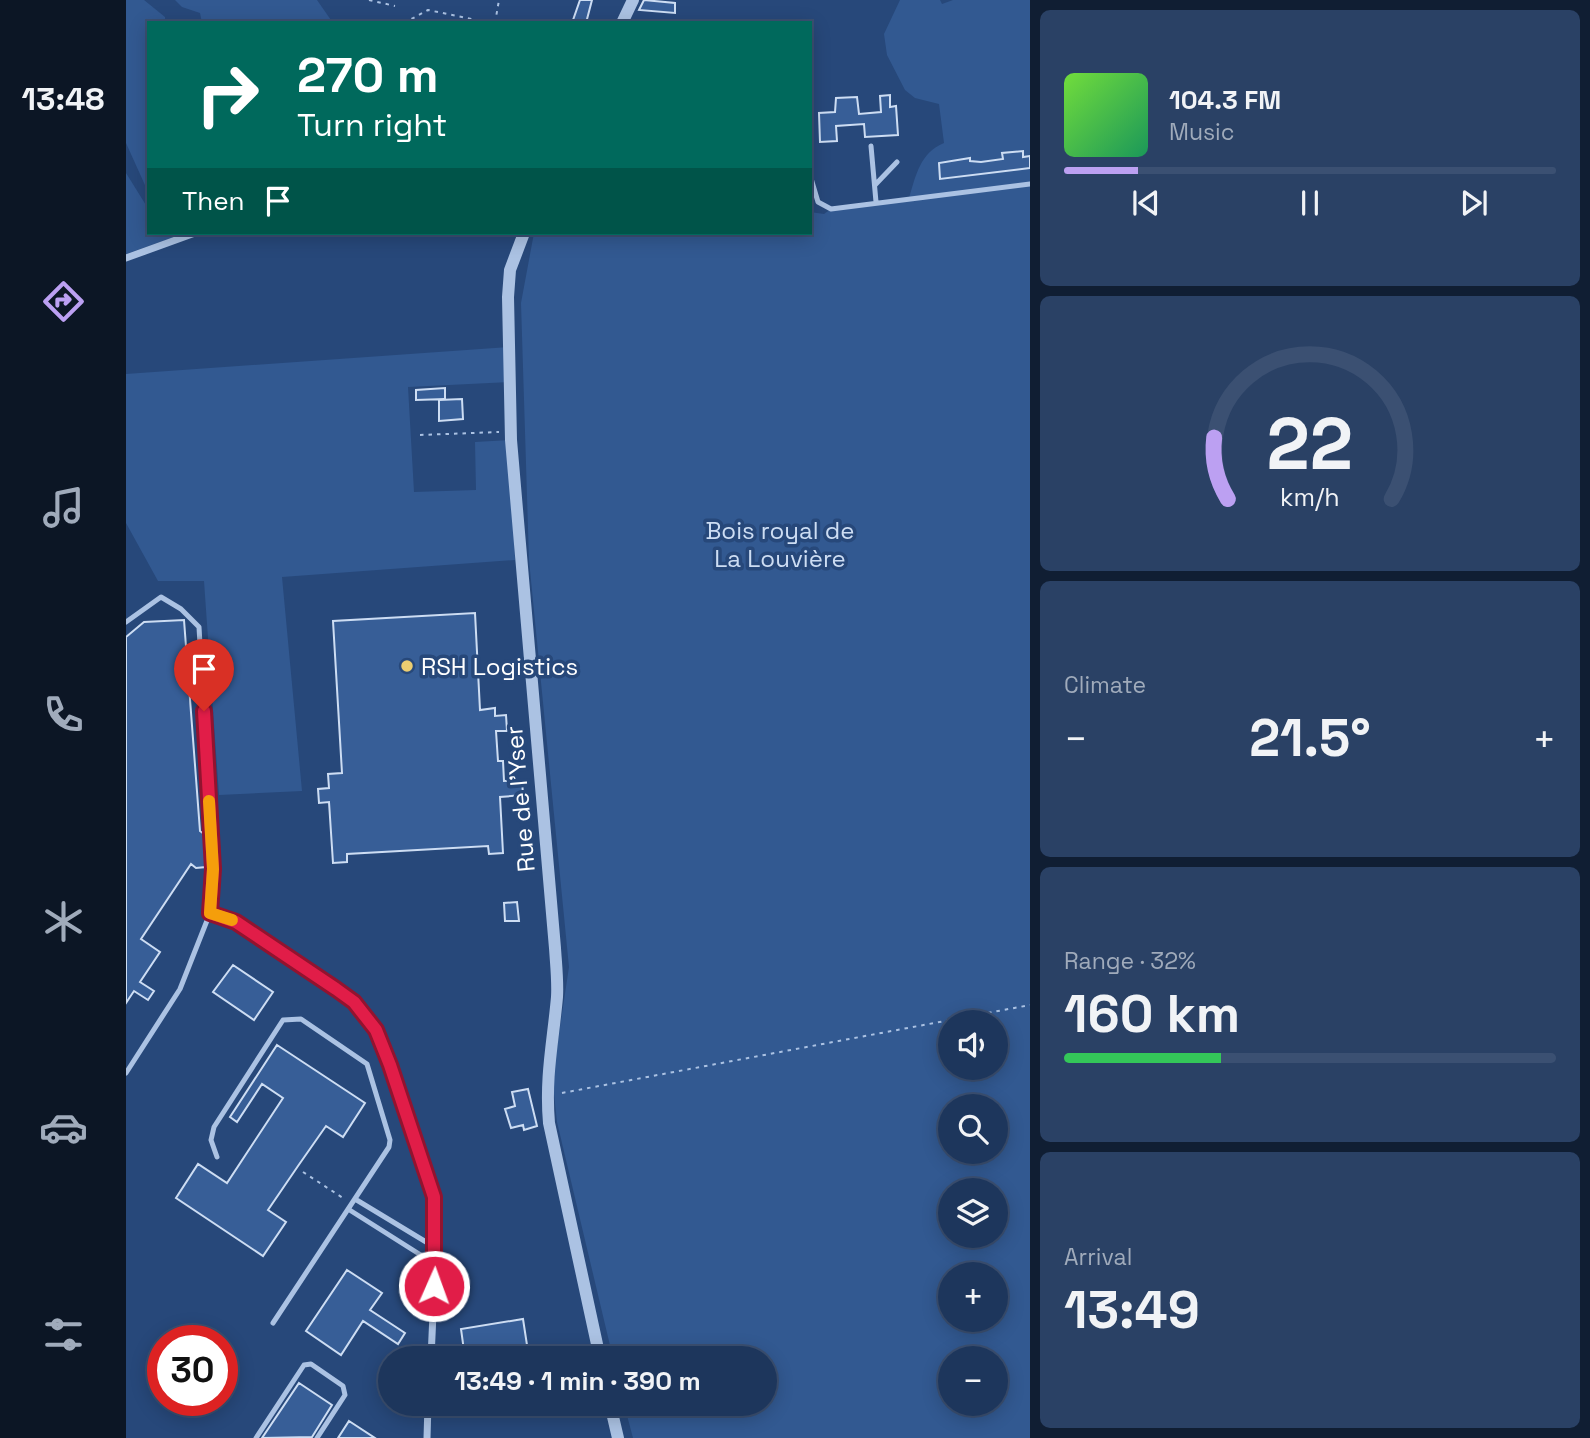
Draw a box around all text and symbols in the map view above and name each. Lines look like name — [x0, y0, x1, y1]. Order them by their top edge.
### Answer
text: 270 m — [297, 44, 439, 106]
icon: right — [182, 49, 273, 140]
text: 13:48 — [21, 79, 105, 119]
text: 104.3 FM — [1169, 83, 1281, 117]
text: Turn right — [297, 105, 447, 145]
text: Music — [1169, 117, 1234, 147]
icon: arrive — [259, 182, 297, 220]
text: Then — [182, 184, 245, 218]
icon: previous — [1127, 184, 1165, 222]
icon: pause — [1291, 184, 1329, 222]
icon: next — [1455, 184, 1493, 222]
icon: directions — [39, 277, 88, 326]
text: 22 — [1267, 398, 1353, 491]
text: km/h — [1280, 481, 1340, 513]
icon: music — [39, 483, 88, 532]
park label: Bois royal de La Louvière — [705, 515, 855, 574]
pin — [174, 639, 234, 711]
icon: arrive — [185, 650, 223, 688]
place label: RSH Logistics — [421, 651, 578, 682]
marker: RSH Logistics — [399, 658, 415, 674]
text: Climate — [1064, 670, 1146, 700]
icon: phone — [39, 690, 88, 739]
text: 21.5° — [1249, 705, 1371, 771]
text: − — [1064, 715, 1088, 763]
text: + — [1532, 715, 1556, 763]
street label: Rue de l'Yser — [498, 725, 542, 873]
icon: climate — [39, 897, 88, 946]
text: Range · 32% — [1064, 946, 1196, 976]
text: 160 km — [1064, 981, 1240, 1047]
map controls — [938, 1010, 1008, 1416]
button: sound — [938, 1010, 1008, 1080]
button: search — [938, 1094, 1008, 1164]
icon: car — [39, 1103, 88, 1152]
button: layers — [938, 1178, 1008, 1248]
text: Arrival — [1064, 1242, 1132, 1272]
position arrow — [397, 1249, 471, 1323]
button: + — [938, 1262, 1008, 1332]
text: 13:49 — [1064, 1277, 1200, 1343]
icon: filters — [39, 1310, 88, 1359]
speed limit sign: 30 — [147, 1325, 238, 1416]
button: − — [938, 1346, 1008, 1416]
text: 13:49 · 1 min · 390 m — [454, 1364, 701, 1398]

